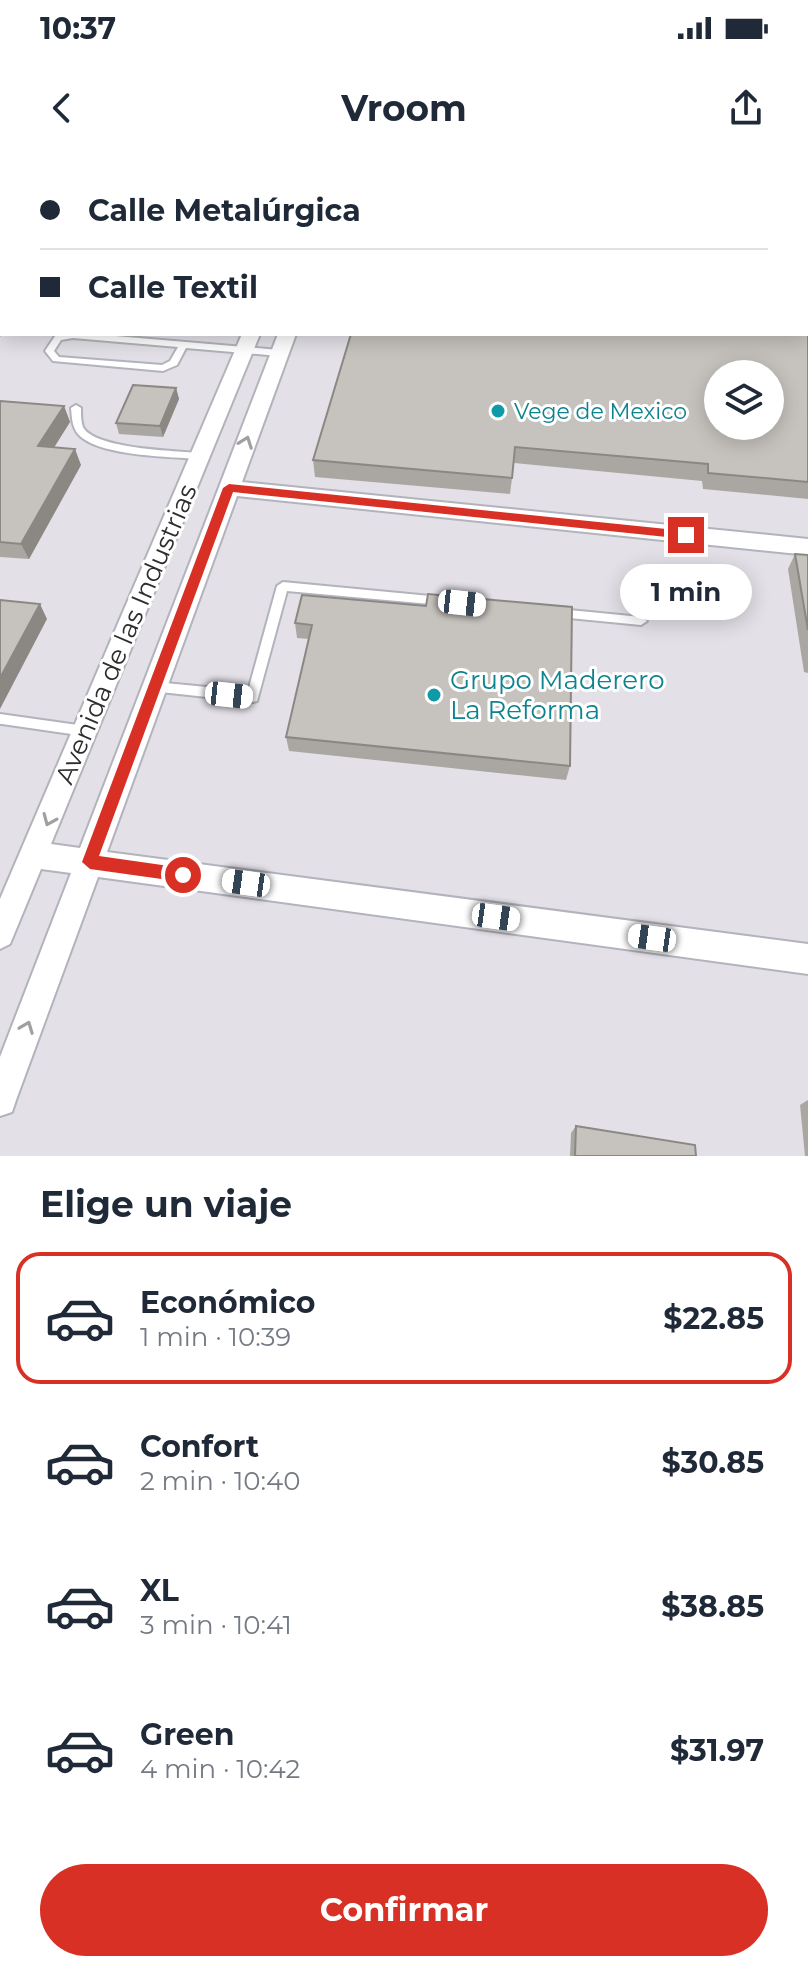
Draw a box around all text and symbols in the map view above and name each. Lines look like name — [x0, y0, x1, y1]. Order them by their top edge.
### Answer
text: 10:37 — [40, 10, 116, 47]
icon: back — [40, 86, 84, 130]
text: Vroom — [341, 86, 467, 130]
icon: share — [724, 86, 768, 130]
text: Calle Metalúrgica — [88, 192, 361, 229]
text: Calle Textil — [88, 269, 258, 306]
map controls — [704, 360, 784, 440]
button: layers — [704, 360, 784, 440]
place label: Vege de Mexico — [514, 398, 687, 425]
marker: Vege de Mexico — [489, 402, 507, 420]
one-way arrow — [236, 436, 253, 450]
street label: Avenida de las Industrias — [48, 479, 204, 789]
route end — [668, 517, 704, 553]
callout: 1 min — [620, 563, 752, 619]
text: 1 min — [651, 576, 721, 608]
car — [437, 589, 487, 617]
place label: Grupo Maderero La Reforma — [450, 664, 664, 726]
car — [204, 681, 254, 709]
marker: Grupo Maderero La Reforma — [425, 686, 443, 704]
one-way arrow — [42, 812, 58, 826]
route start — [165, 857, 201, 893]
car — [221, 868, 271, 898]
car — [471, 902, 521, 932]
car — [627, 923, 677, 953]
one-way arrow — [18, 1021, 34, 1035]
text: Elige un viaje — [40, 1182, 292, 1226]
icon: car — [44, 1282, 116, 1354]
text: Económico — [140, 1284, 315, 1321]
text: $22.85 — [663, 1300, 764, 1337]
text: 1 min · 10:39 — [140, 1321, 291, 1353]
icon: car — [44, 1426, 116, 1498]
text: Confort — [140, 1428, 259, 1465]
text: $30.85 — [661, 1444, 764, 1481]
text: 2 min · 10:40 — [140, 1465, 300, 1497]
icon: car — [44, 1570, 116, 1642]
text: XL — [140, 1572, 179, 1609]
text: $38.85 — [661, 1588, 764, 1625]
text: 3 min · 10:41 — [140, 1609, 292, 1641]
icon: car — [44, 1714, 116, 1786]
text: Green — [140, 1716, 234, 1753]
text: $31.97 — [670, 1732, 764, 1769]
text: 4 min · 10:42 — [140, 1753, 300, 1785]
button: Confirmar — [40, 1864, 768, 1956]

